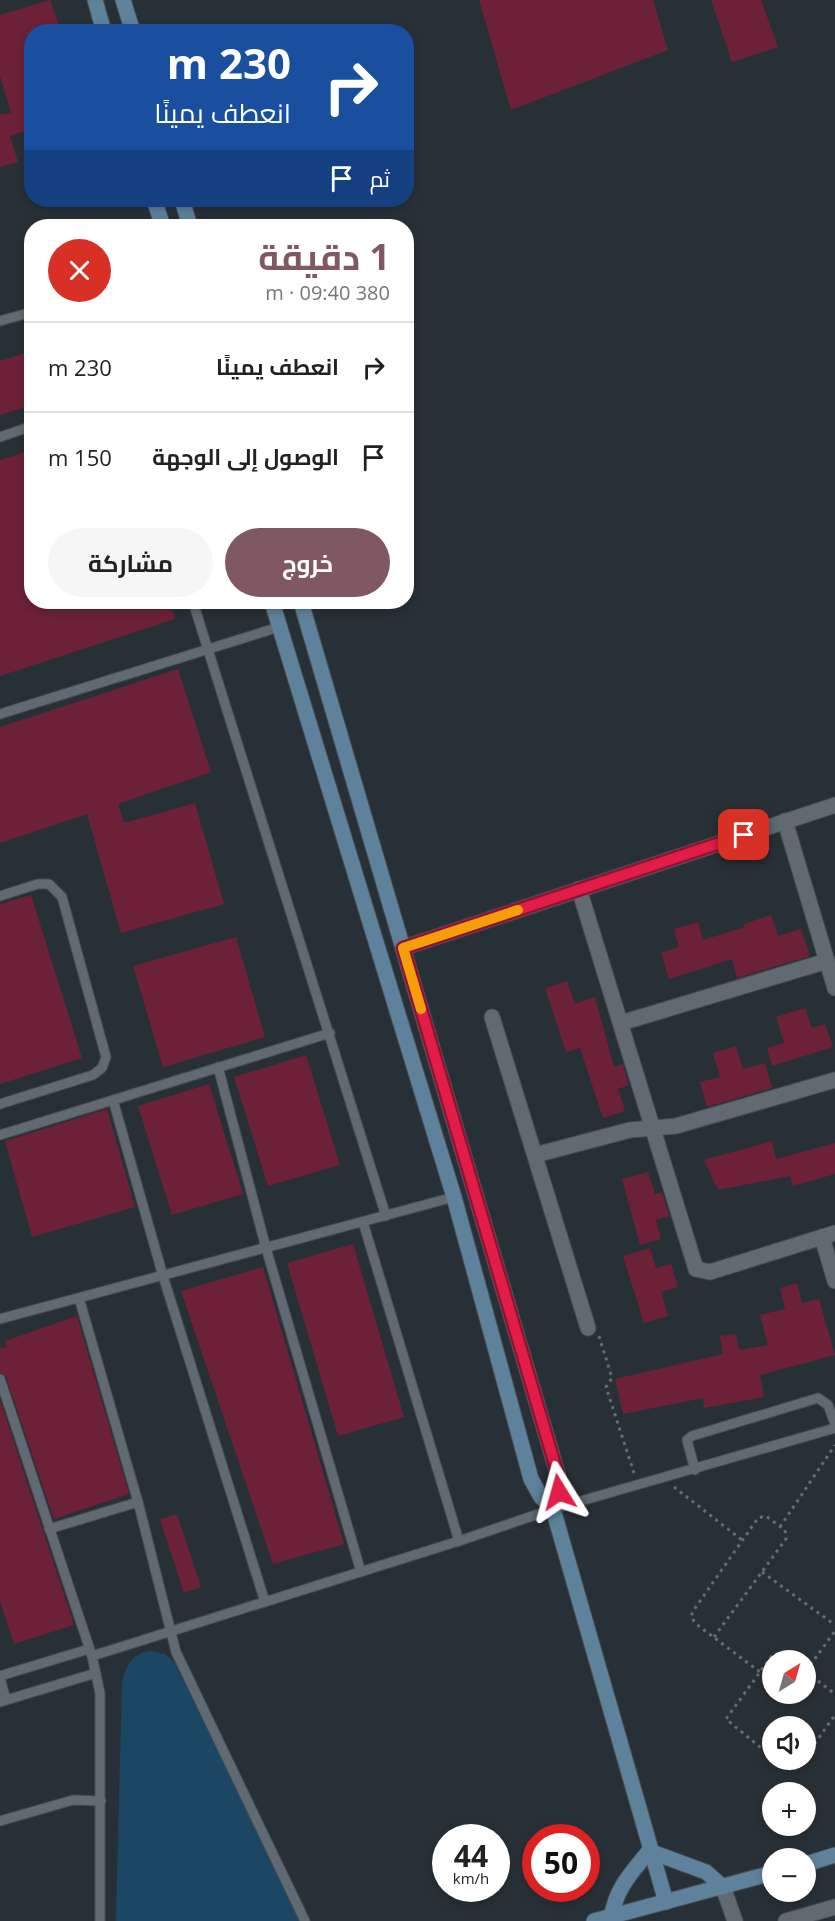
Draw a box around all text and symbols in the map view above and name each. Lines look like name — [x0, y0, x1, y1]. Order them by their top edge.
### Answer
text: 230 m — [167, 34, 291, 91]
icon: right — [312, 48, 390, 126]
text: انعطف يمينًا — [154, 94, 291, 131]
icon: arrive — [325, 162, 358, 195]
text: ثم — [370, 163, 390, 193]
text: 1 دقيقة — [258, 232, 390, 281]
button: close — [48, 239, 111, 302]
text: 380 m · 09:40 — [265, 279, 390, 306]
text: انعطف يمينًا — [216, 351, 339, 381]
icon: right — [357, 351, 390, 384]
text: 230 m — [48, 352, 112, 382]
text: الوصول إلى الوجهة — [152, 441, 339, 471]
icon: arrive — [357, 441, 390, 474]
text: 150 m — [48, 442, 112, 472]
button: مشاركة — [48, 528, 213, 597]
button: خروج — [225, 528, 390, 597]
pin — [718, 809, 769, 860]
icon: arrive — [727, 818, 760, 851]
position arrow — [527, 1460, 591, 1524]
north arrow — [762, 1650, 816, 1704]
map controls — [762, 1650, 816, 1902]
button: sound — [762, 1716, 816, 1770]
button: + — [762, 1782, 816, 1836]
speed limit sign: 50 — [522, 1824, 600, 1902]
text: 44 — [454, 1835, 488, 1876]
button: − — [762, 1848, 816, 1902]
text: km/h — [453, 1868, 489, 1888]

